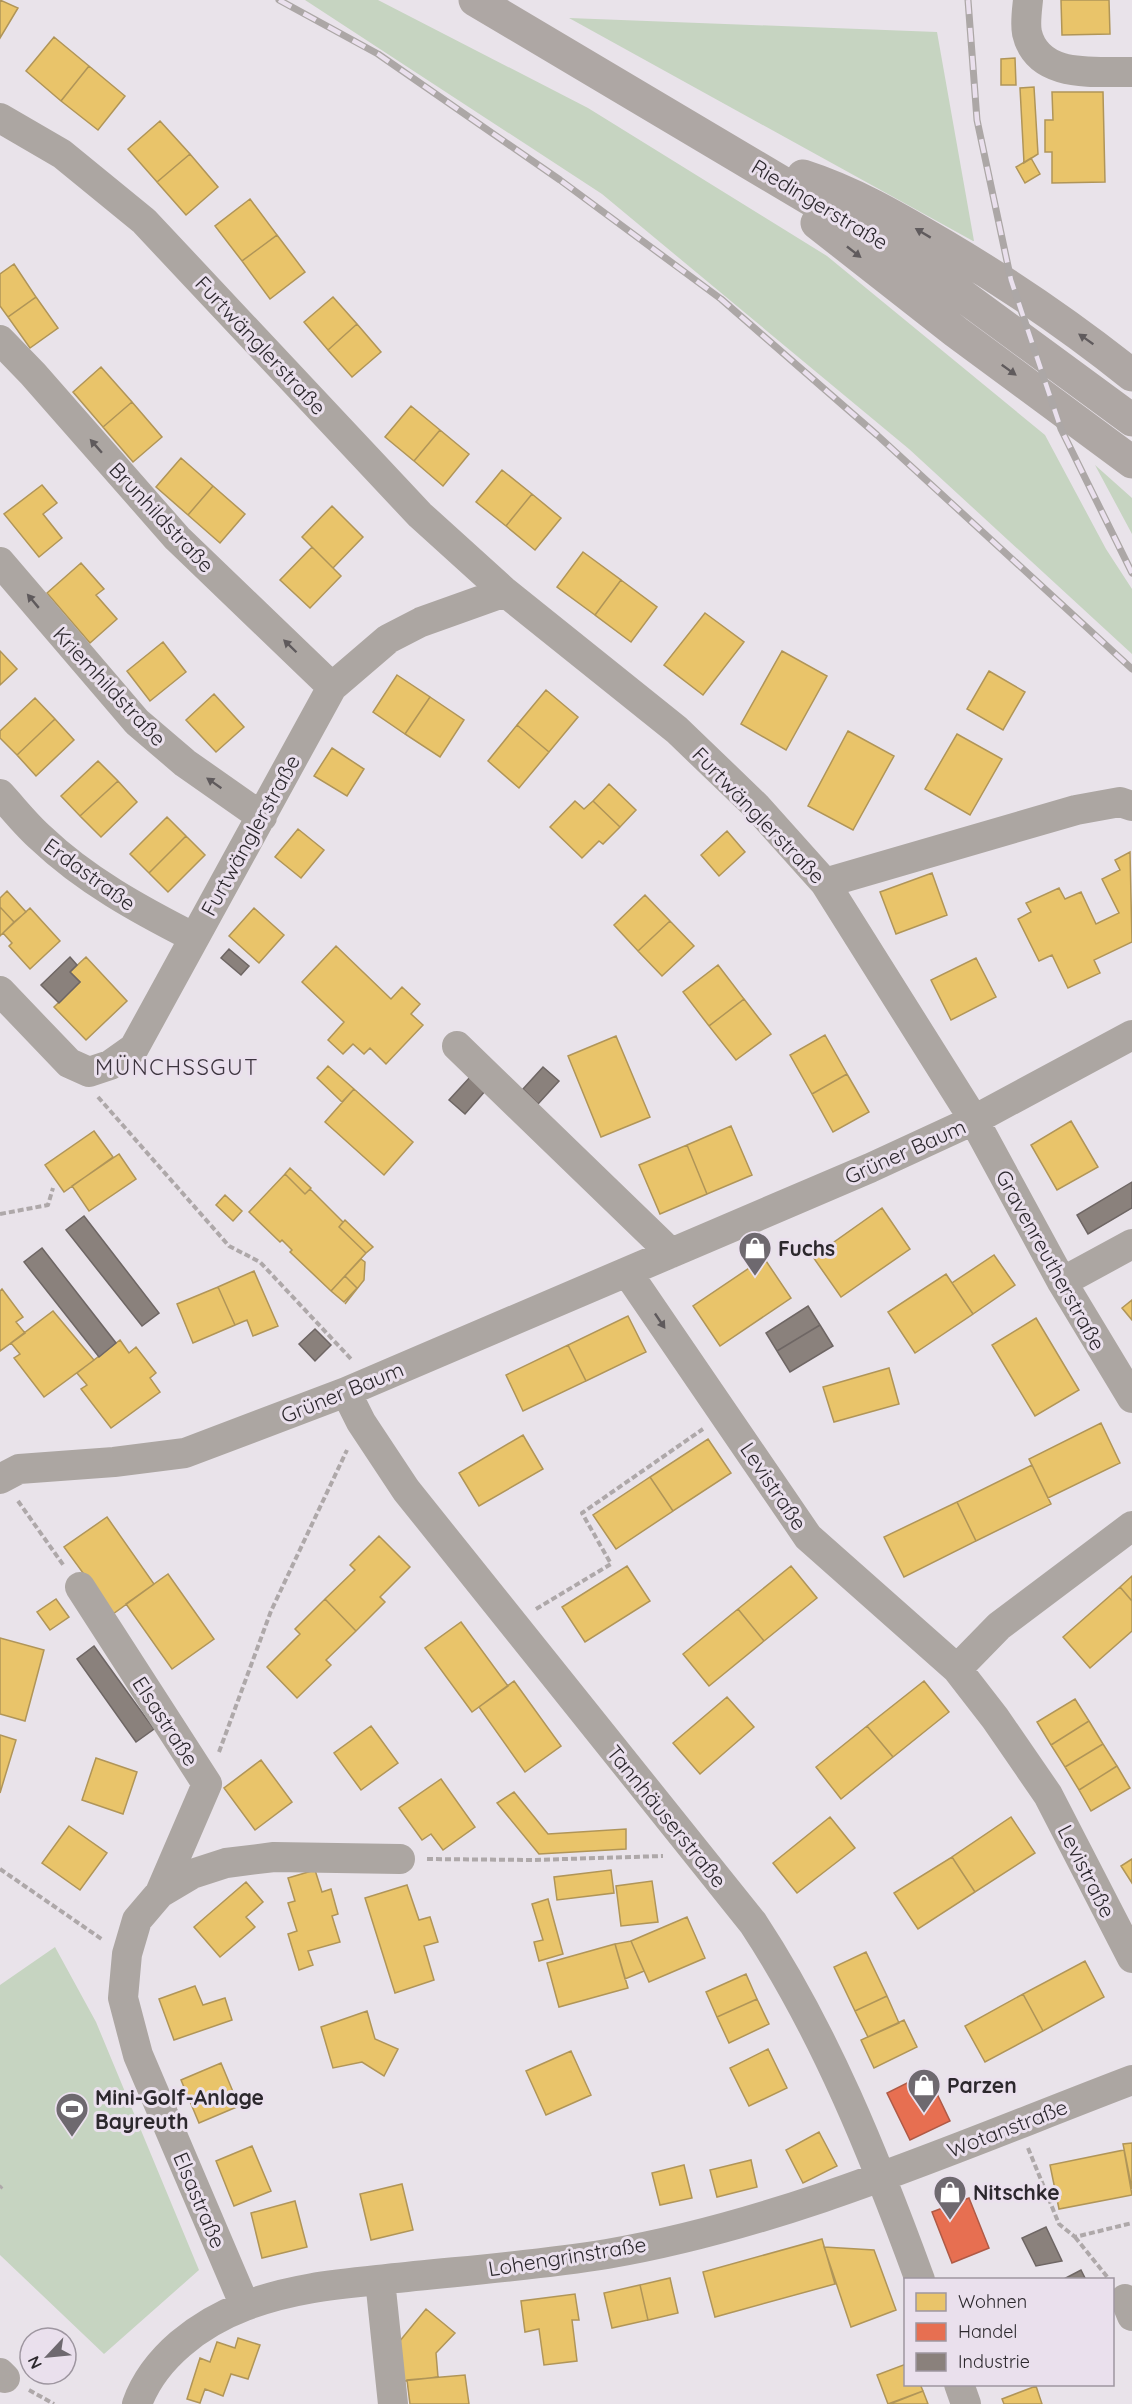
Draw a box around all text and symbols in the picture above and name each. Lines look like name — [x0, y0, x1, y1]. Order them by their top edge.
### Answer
street label: Riedingerstraße — [747, 153, 893, 255]
one-way arrow — [915, 227, 931, 238]
one-way arrow — [847, 246, 862, 258]
street label: Furtwänglerstraße — [190, 270, 332, 420]
one-way arrow — [1078, 333, 1094, 345]
one-way arrow — [1001, 364, 1017, 376]
one-way arrow — [90, 439, 103, 454]
street label: Brunhildstraße — [104, 456, 220, 578]
one-way arrow — [27, 594, 40, 609]
street label: Kriemhildstraße — [48, 621, 172, 751]
one-way arrow — [283, 640, 298, 653]
street label: Furtwänglerstraße — [687, 741, 831, 889]
street label: Furtwänglerstraße — [195, 750, 305, 920]
one-way arrow — [206, 777, 222, 789]
street label: Erdastraße — [39, 832, 141, 916]
district label: MÜNCHSSGUT — [95, 1053, 259, 1081]
street label: Grüner Baum — [840, 1113, 970, 1189]
street label: Gravenreutherstraße — [991, 1165, 1111, 1355]
shop icon: Fuchs — [737, 1230, 773, 1277]
place label: Fuchs — [778, 1235, 835, 1261]
one-way arrow — [654, 1312, 666, 1328]
street label: Grüner Baum — [277, 1356, 407, 1428]
street label: Levistraße — [735, 1437, 813, 1535]
street label: Elsastraße — [127, 1671, 205, 1771]
street label: Tannhäuserstraße — [602, 1739, 732, 1893]
street label: Levistraße — [1053, 1820, 1121, 1922]
shop icon: Parzen — [906, 2067, 942, 2114]
place label: Parzen — [947, 2072, 1017, 2098]
place label: Mini-Golf-Anlage Bayreuth — [95, 2084, 264, 2134]
sports icon: Mini-Golf-Anlage Bayreuth — [54, 2091, 90, 2138]
street label: Wotanstraße — [943, 2093, 1071, 2163]
street label: Elsastraße — [168, 2148, 232, 2252]
shop icon: Nitschke — [932, 2174, 968, 2221]
place label: Nitschke — [973, 2179, 1060, 2205]
street label: Lohengrinstraße — [486, 2231, 648, 2281]
legend — [904, 2278, 1114, 2386]
text: Wohnen — [958, 2290, 1027, 2313]
text: Handel — [958, 2320, 1018, 2343]
north arrow — [18, 2326, 78, 2386]
text: Industrie — [958, 2350, 1030, 2373]
text: N — [23, 2353, 46, 2372]

